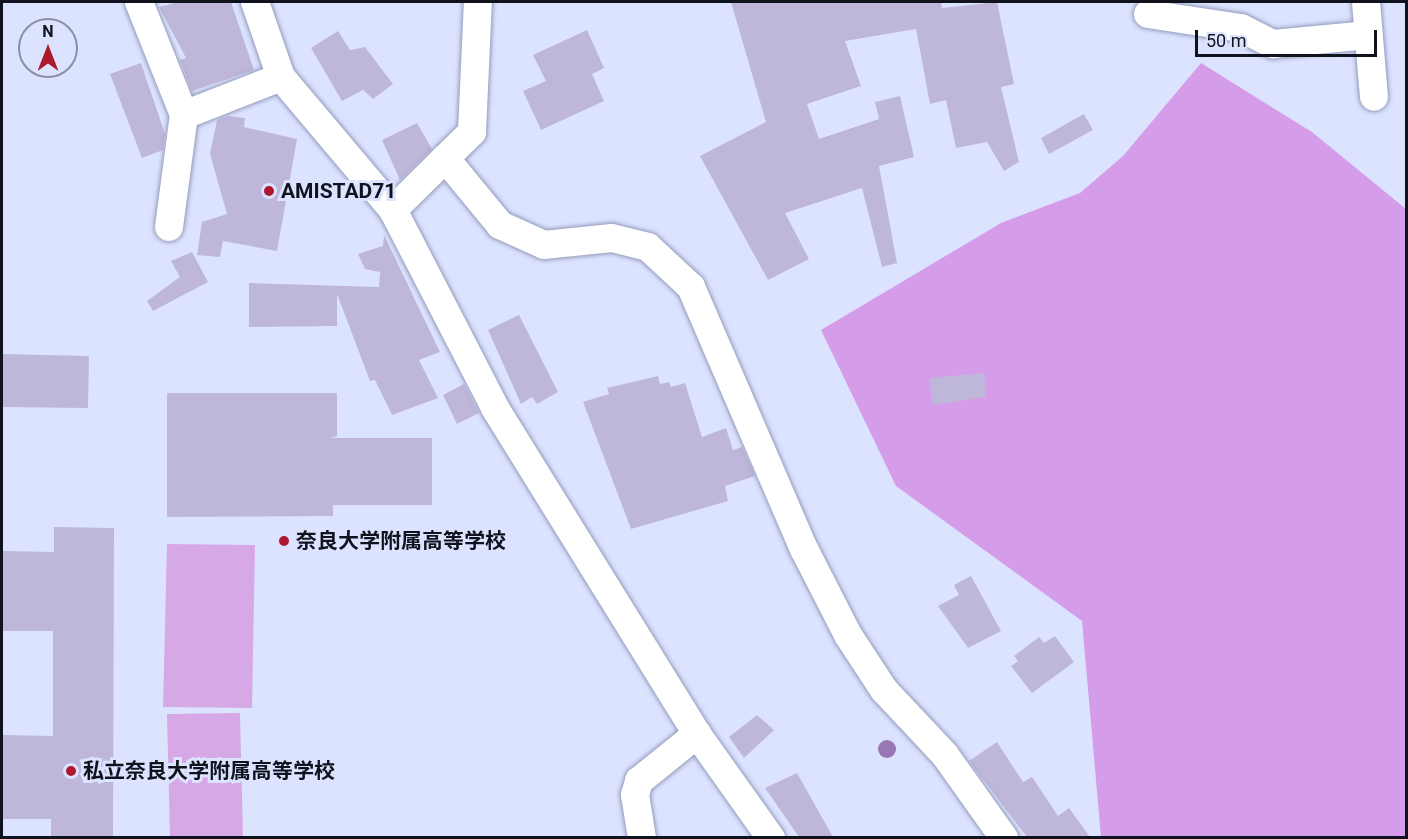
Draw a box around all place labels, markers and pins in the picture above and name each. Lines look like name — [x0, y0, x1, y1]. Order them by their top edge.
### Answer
place label: AMISTAD71 — [281, 178, 396, 204]
marker: AMISTAD71 — [262, 184, 276, 198]
place label: 奈良大学附属高等学校 — [296, 528, 506, 554]
marker: 奈良大学附属高等学校 — [277, 534, 291, 548]
place label: 私立奈良大学附属高等学校 — [83, 758, 335, 784]
marker: 私立奈良大学附属高等学校 — [64, 764, 78, 778]

